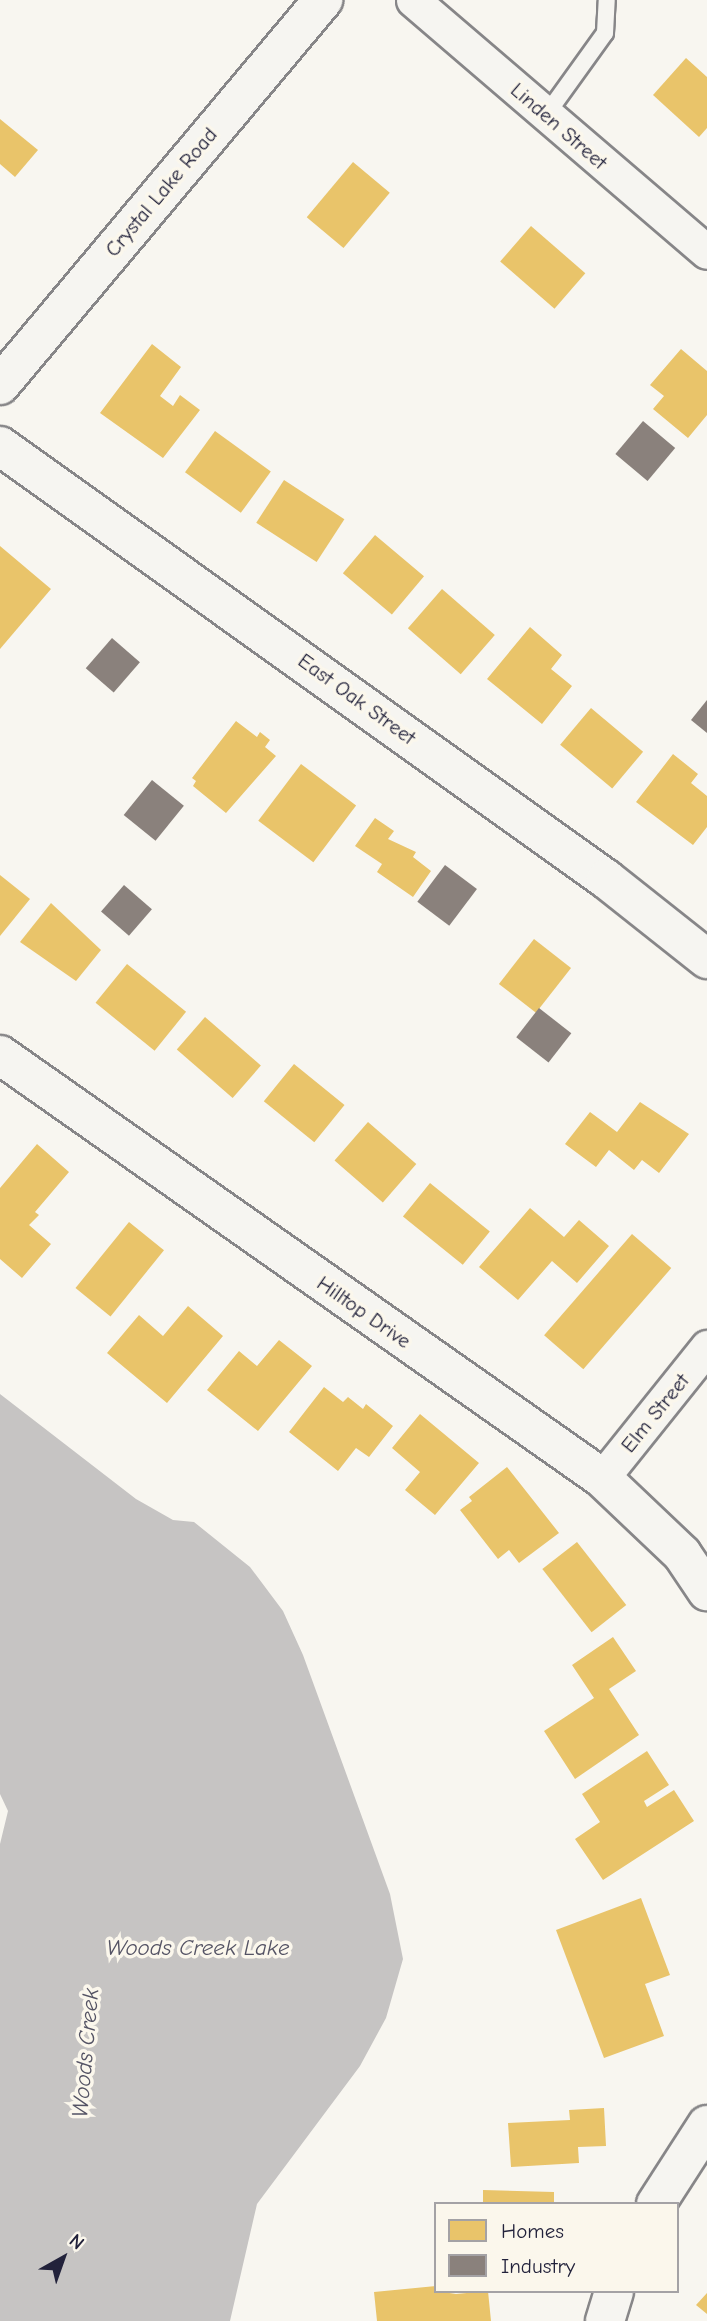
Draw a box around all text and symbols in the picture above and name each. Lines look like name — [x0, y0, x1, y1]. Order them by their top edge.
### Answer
street label: Linden Street — [506, 77, 612, 175]
street label: Crystal Lake Road — [100, 122, 222, 262]
street label: East Oak Street — [293, 648, 421, 750]
street label: Hilltop Drive — [312, 1270, 416, 1354]
street label: Elm Street — [616, 1368, 694, 1458]
water label: Woods Creek Lake — [106, 1934, 290, 1962]
water label: Woods Creek — [67, 1987, 105, 2119]
legend — [434, 2202, 679, 2293]
text: Homes — [501, 2219, 564, 2243]
north arrow — [28, 2223, 98, 2293]
text: N — [65, 2229, 88, 2254]
text: Industry — [501, 2254, 575, 2278]

